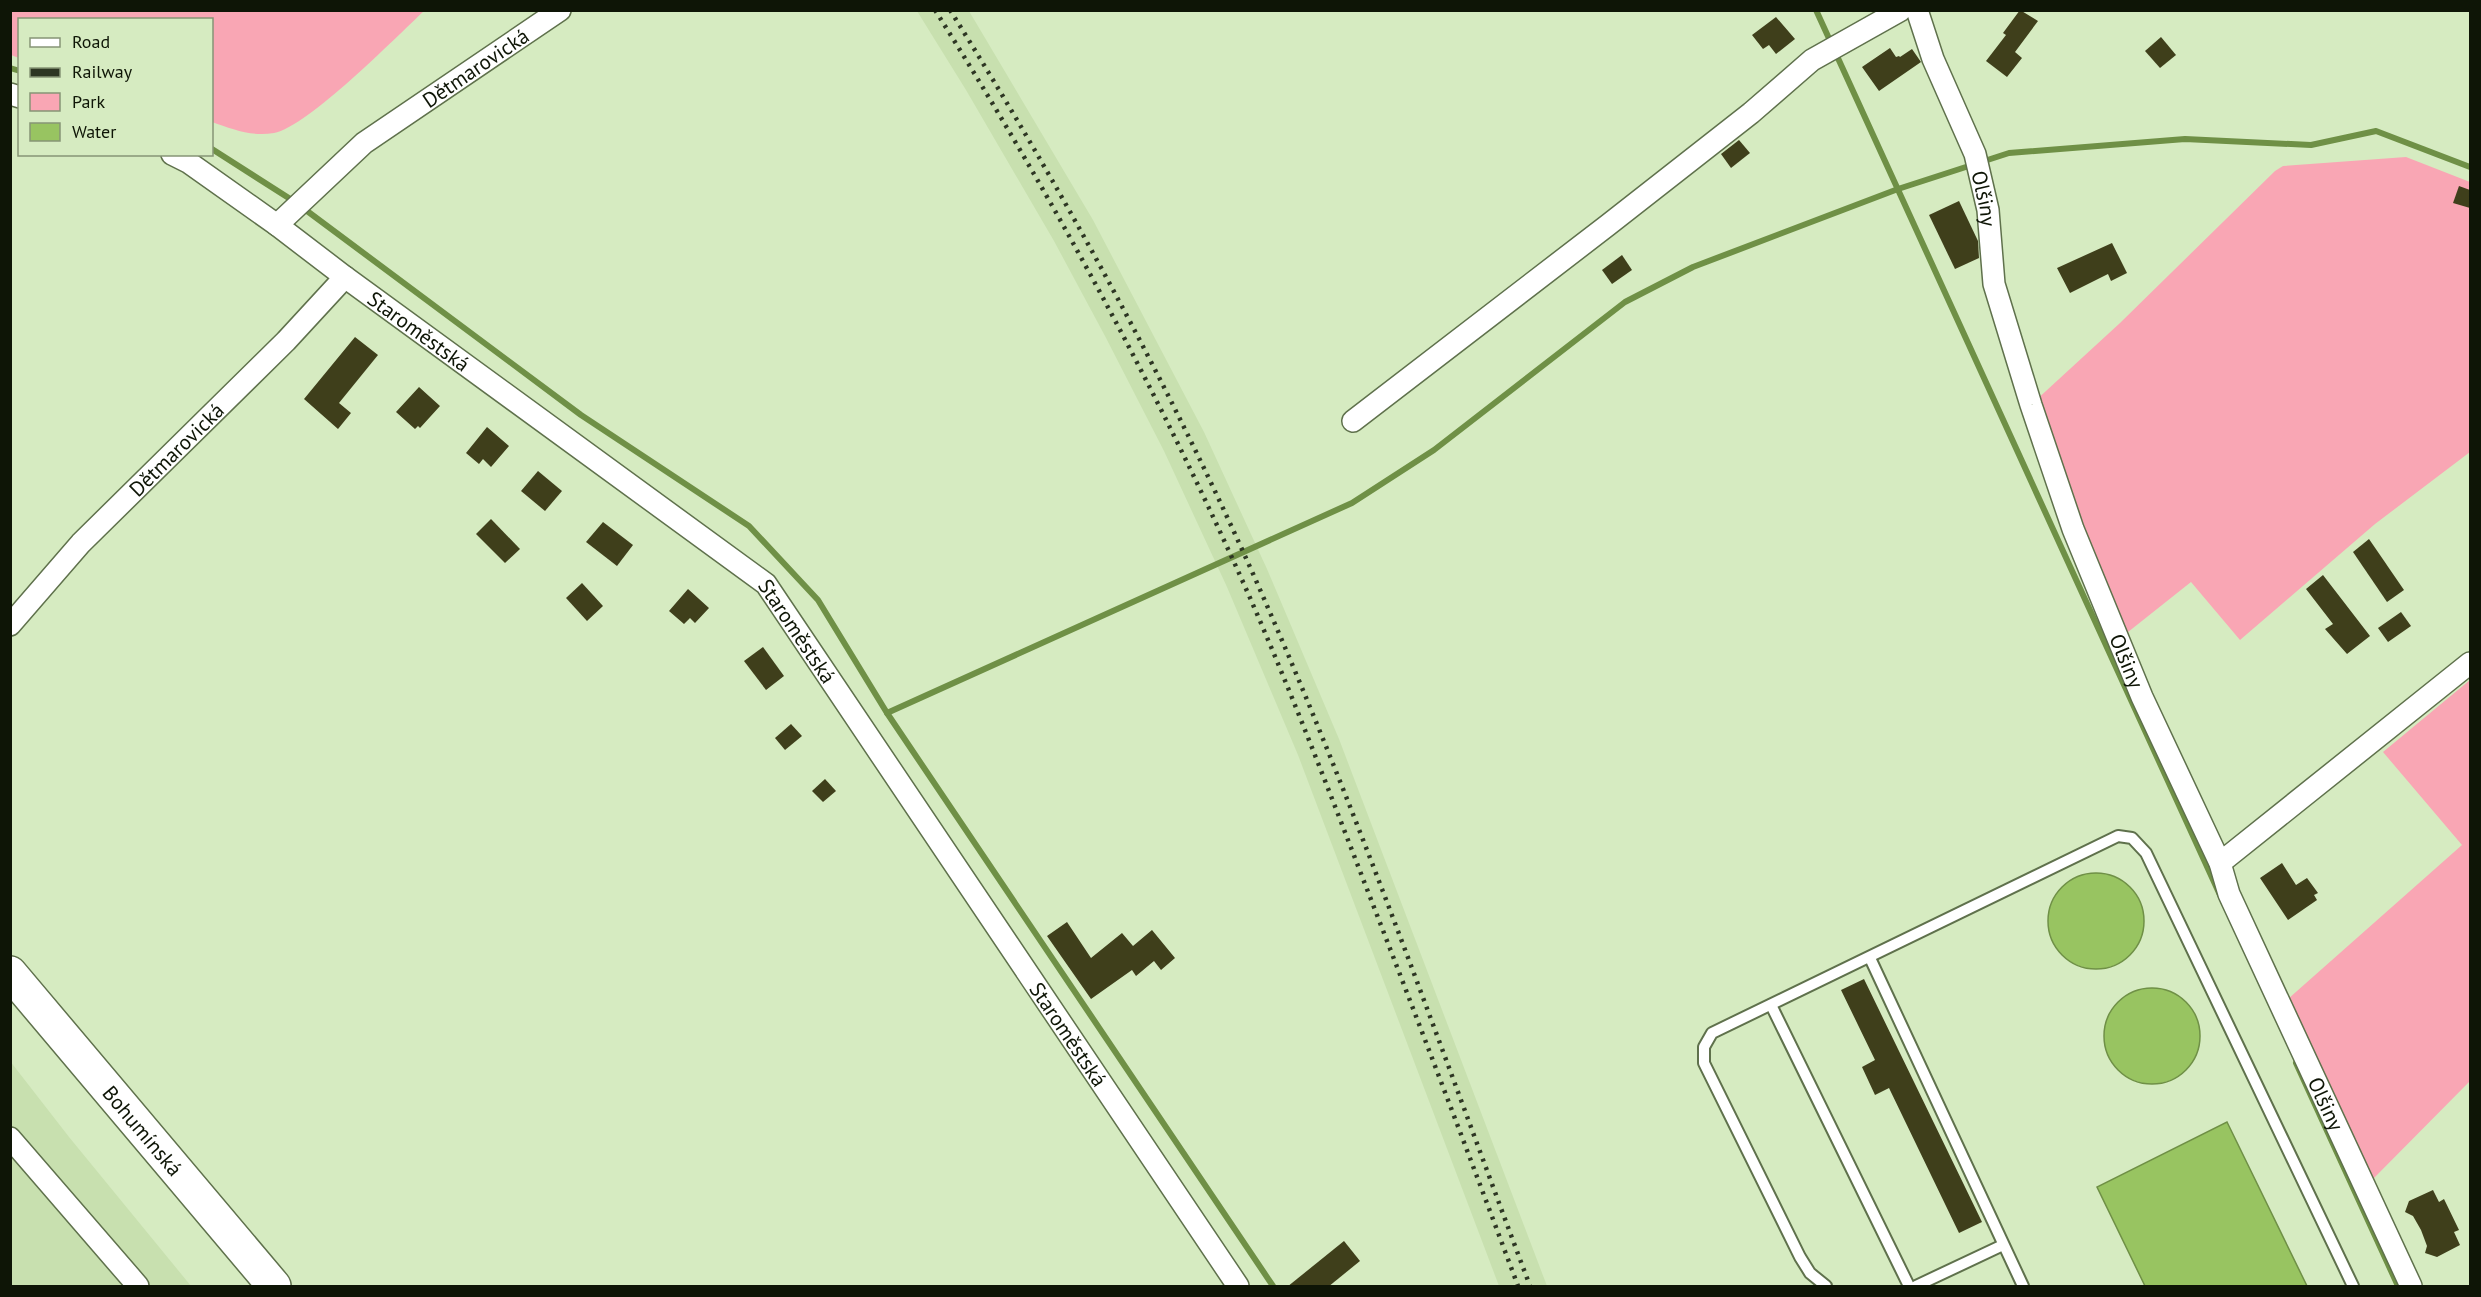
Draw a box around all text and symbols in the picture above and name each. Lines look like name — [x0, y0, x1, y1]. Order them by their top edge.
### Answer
legend — [18, 18, 213, 156]
street label: Dětmarovická — [417, 22, 534, 113]
text: Road — [72, 30, 110, 53]
text: Railway — [72, 60, 133, 83]
text: Park — [72, 90, 105, 113]
text: Water — [72, 120, 116, 143]
street label: Olšiny — [1966, 168, 2003, 227]
street label: Staroměstská — [362, 285, 475, 377]
street label: Dětmarovická — [123, 397, 229, 502]
street label: Staroměstská — [753, 573, 842, 688]
street label: Olšiny — [2104, 630, 2150, 692]
street label: Staroměstská — [1024, 977, 1113, 1092]
street label: Olšiny — [2302, 1072, 2350, 1135]
street label: Bohumínská — [97, 1080, 189, 1181]

